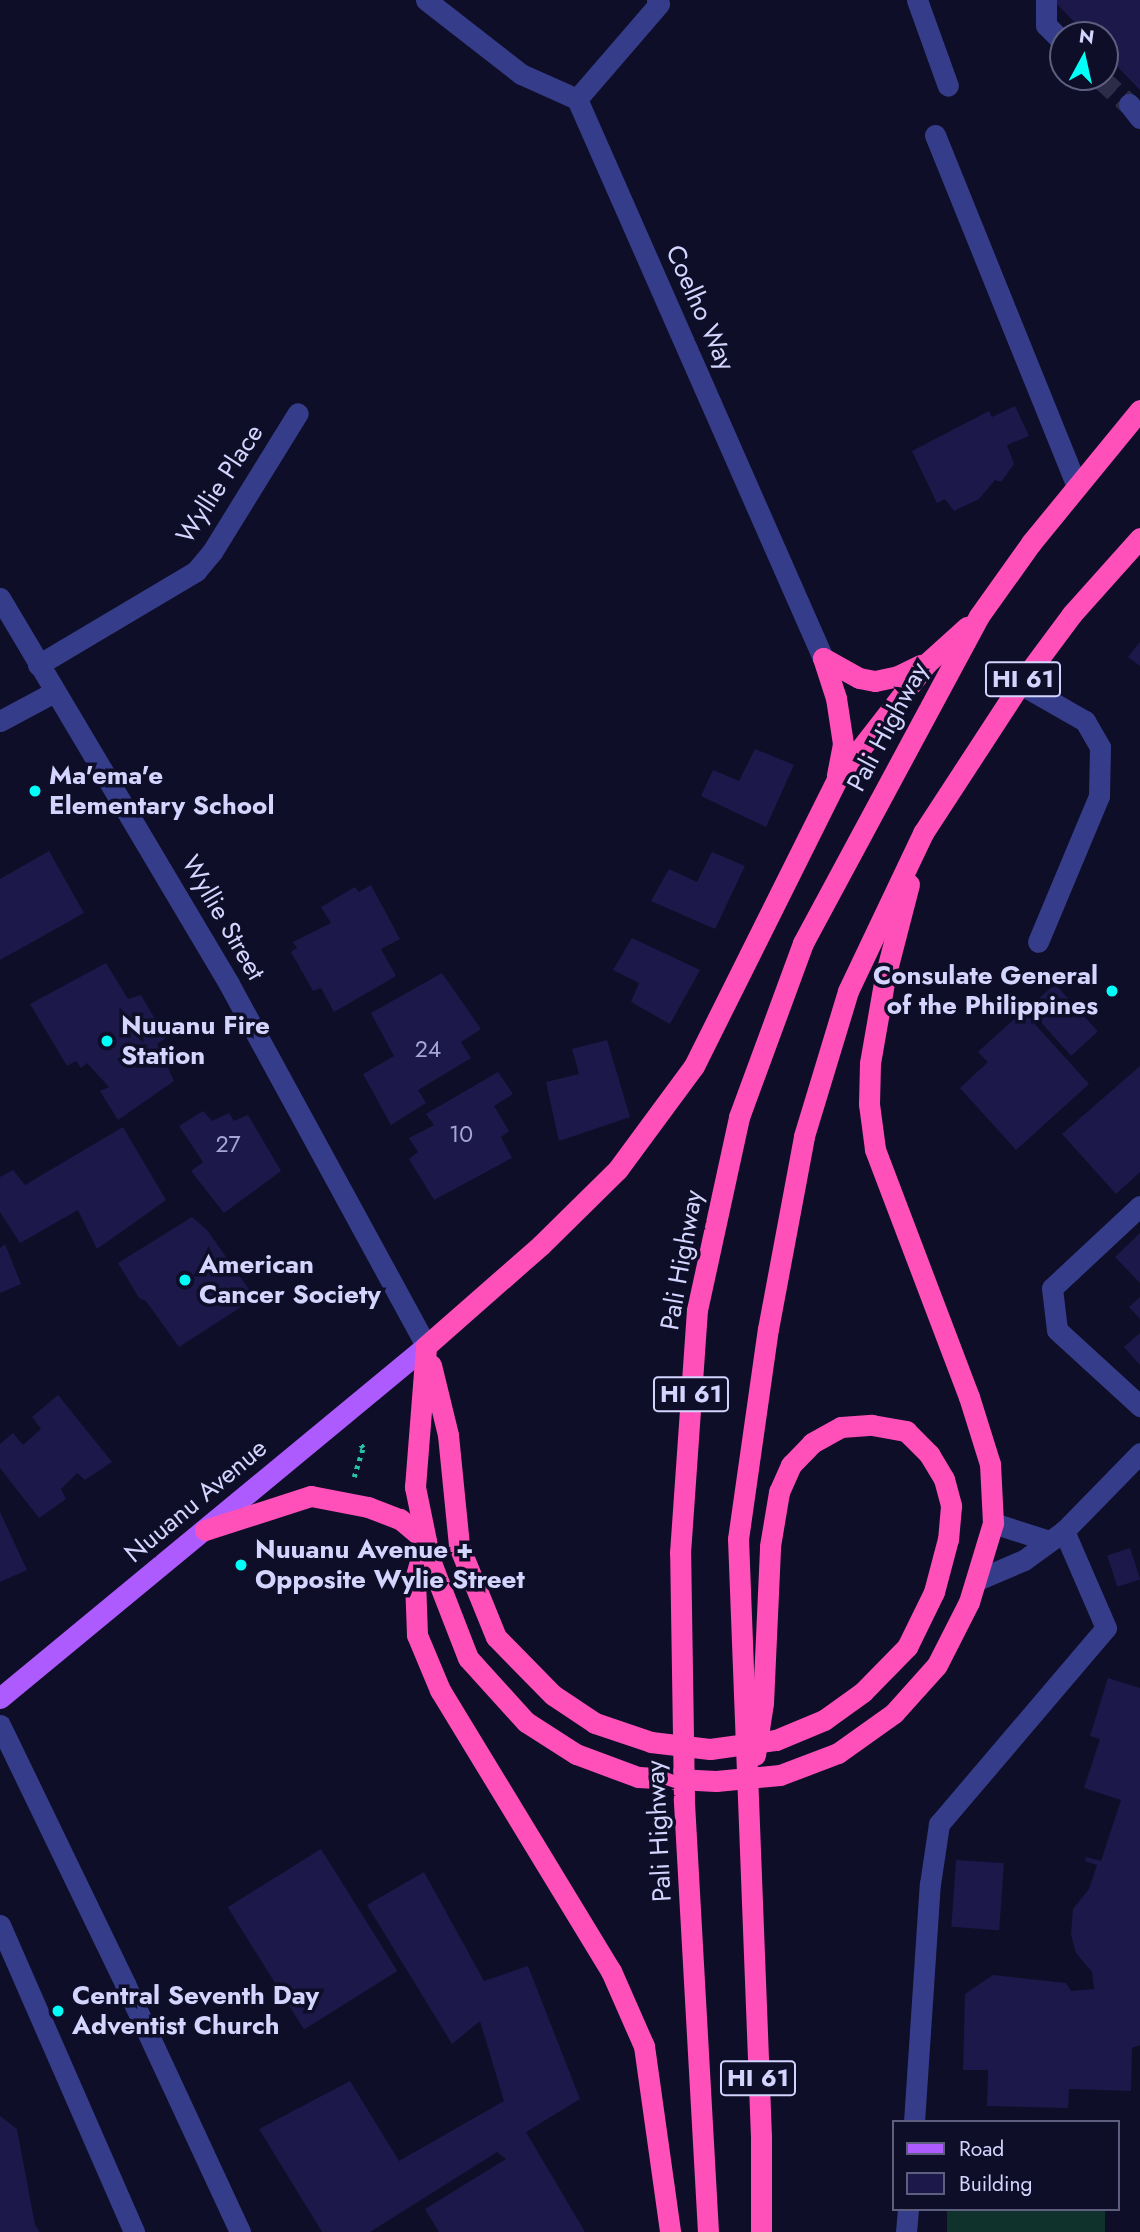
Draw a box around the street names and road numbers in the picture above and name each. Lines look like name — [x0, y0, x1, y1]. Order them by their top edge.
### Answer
street label: Coelho Way — [659, 240, 741, 376]
street label: Wyllie Place — [170, 419, 270, 549]
street label: Pali Highway — [841, 657, 935, 797]
road number: HI 61 — [984, 658, 1062, 700]
street label: Wyllie Street — [175, 850, 271, 986]
street label: Pali Highway — [654, 1188, 710, 1332]
road number: HI 61 — [652, 1374, 730, 1414]
street label: Nuuanu Avenue — [119, 1432, 273, 1570]
street label: Pali Highway — [640, 1759, 678, 1903]
road number: HI 61 — [720, 2057, 796, 2098]

